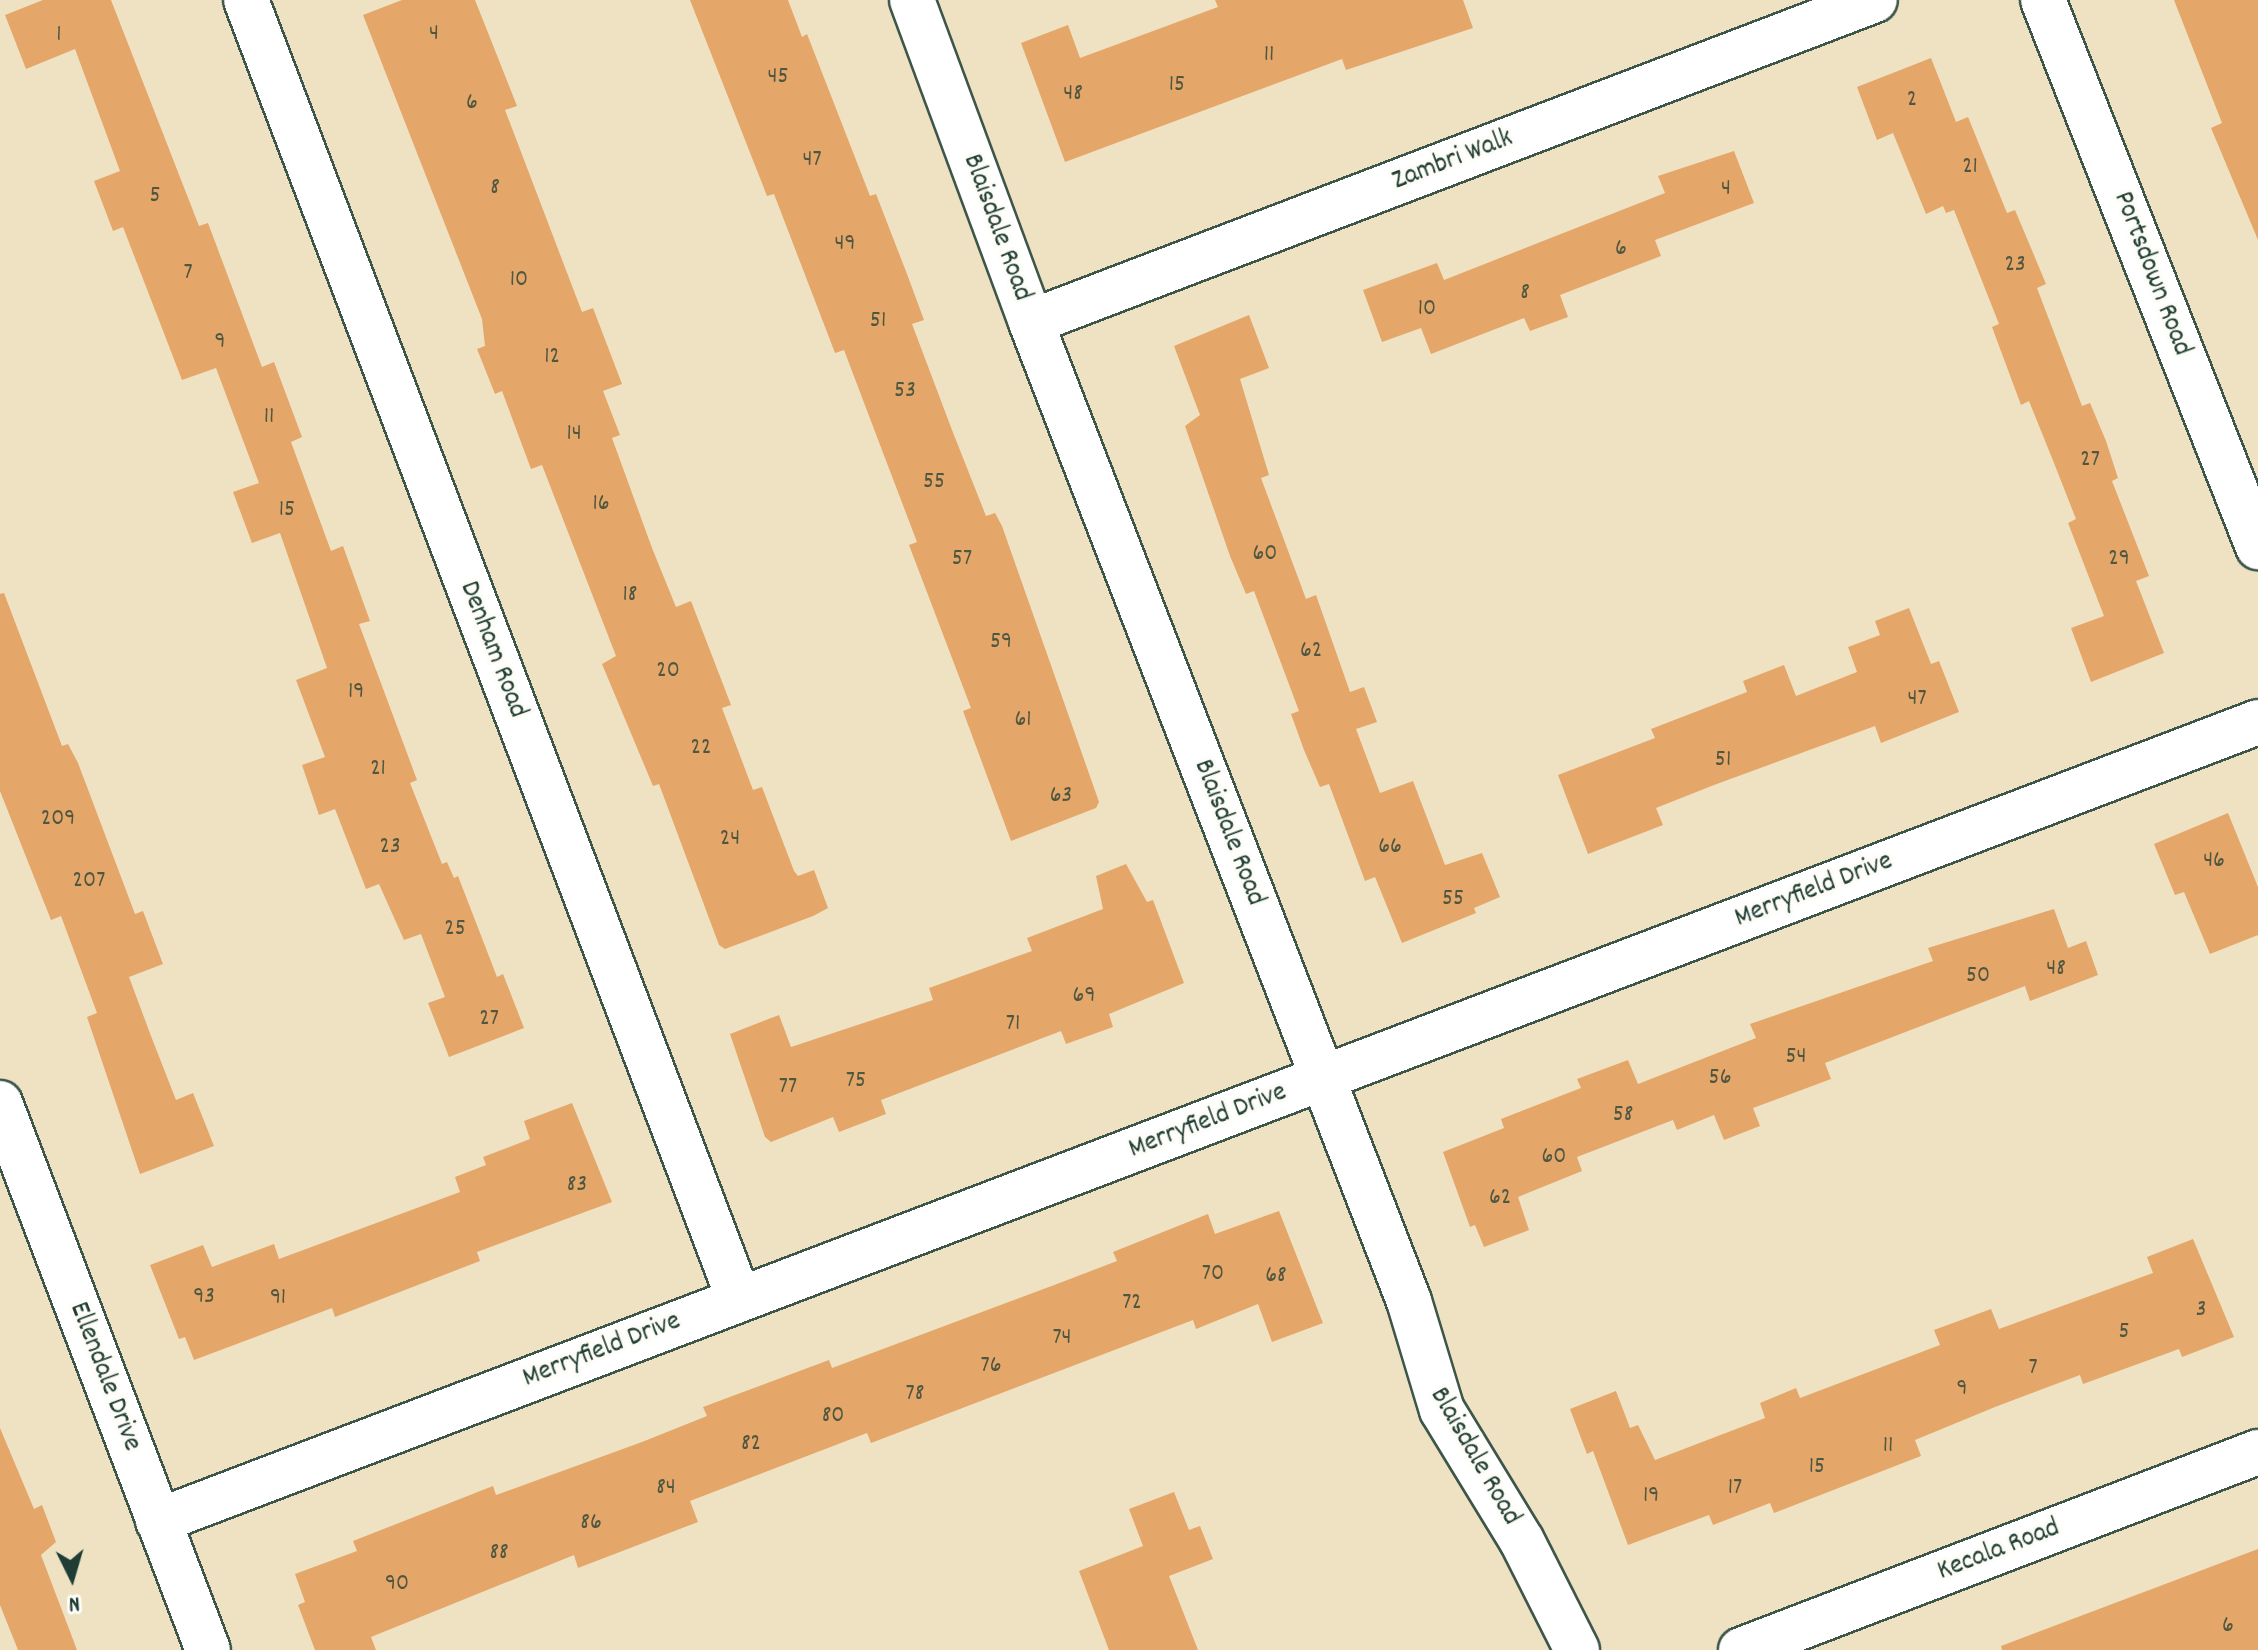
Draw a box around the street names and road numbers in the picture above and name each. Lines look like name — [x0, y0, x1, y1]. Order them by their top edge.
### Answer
street label: Zambri Walk — [1388, 123, 1518, 199]
street label: Blaisdale Road — [954, 150, 1038, 306]
street label: Portsdown Road — [2104, 187, 2198, 361]
street label: Denham Road — [451, 577, 533, 723]
street label: Blaisdale Road — [1185, 755, 1271, 911]
street label: Merryfield Drive — [1730, 846, 1898, 936]
street label: Merryfield Drive — [1124, 1077, 1292, 1167]
street label: Ellendale Drive — [60, 1298, 148, 1456]
street label: Merryfield Drive — [518, 1306, 686, 1396]
street label: Blaisdale Road — [1421, 1382, 1527, 1532]
street label: Kecala Road — [1933, 1512, 2065, 1590]

